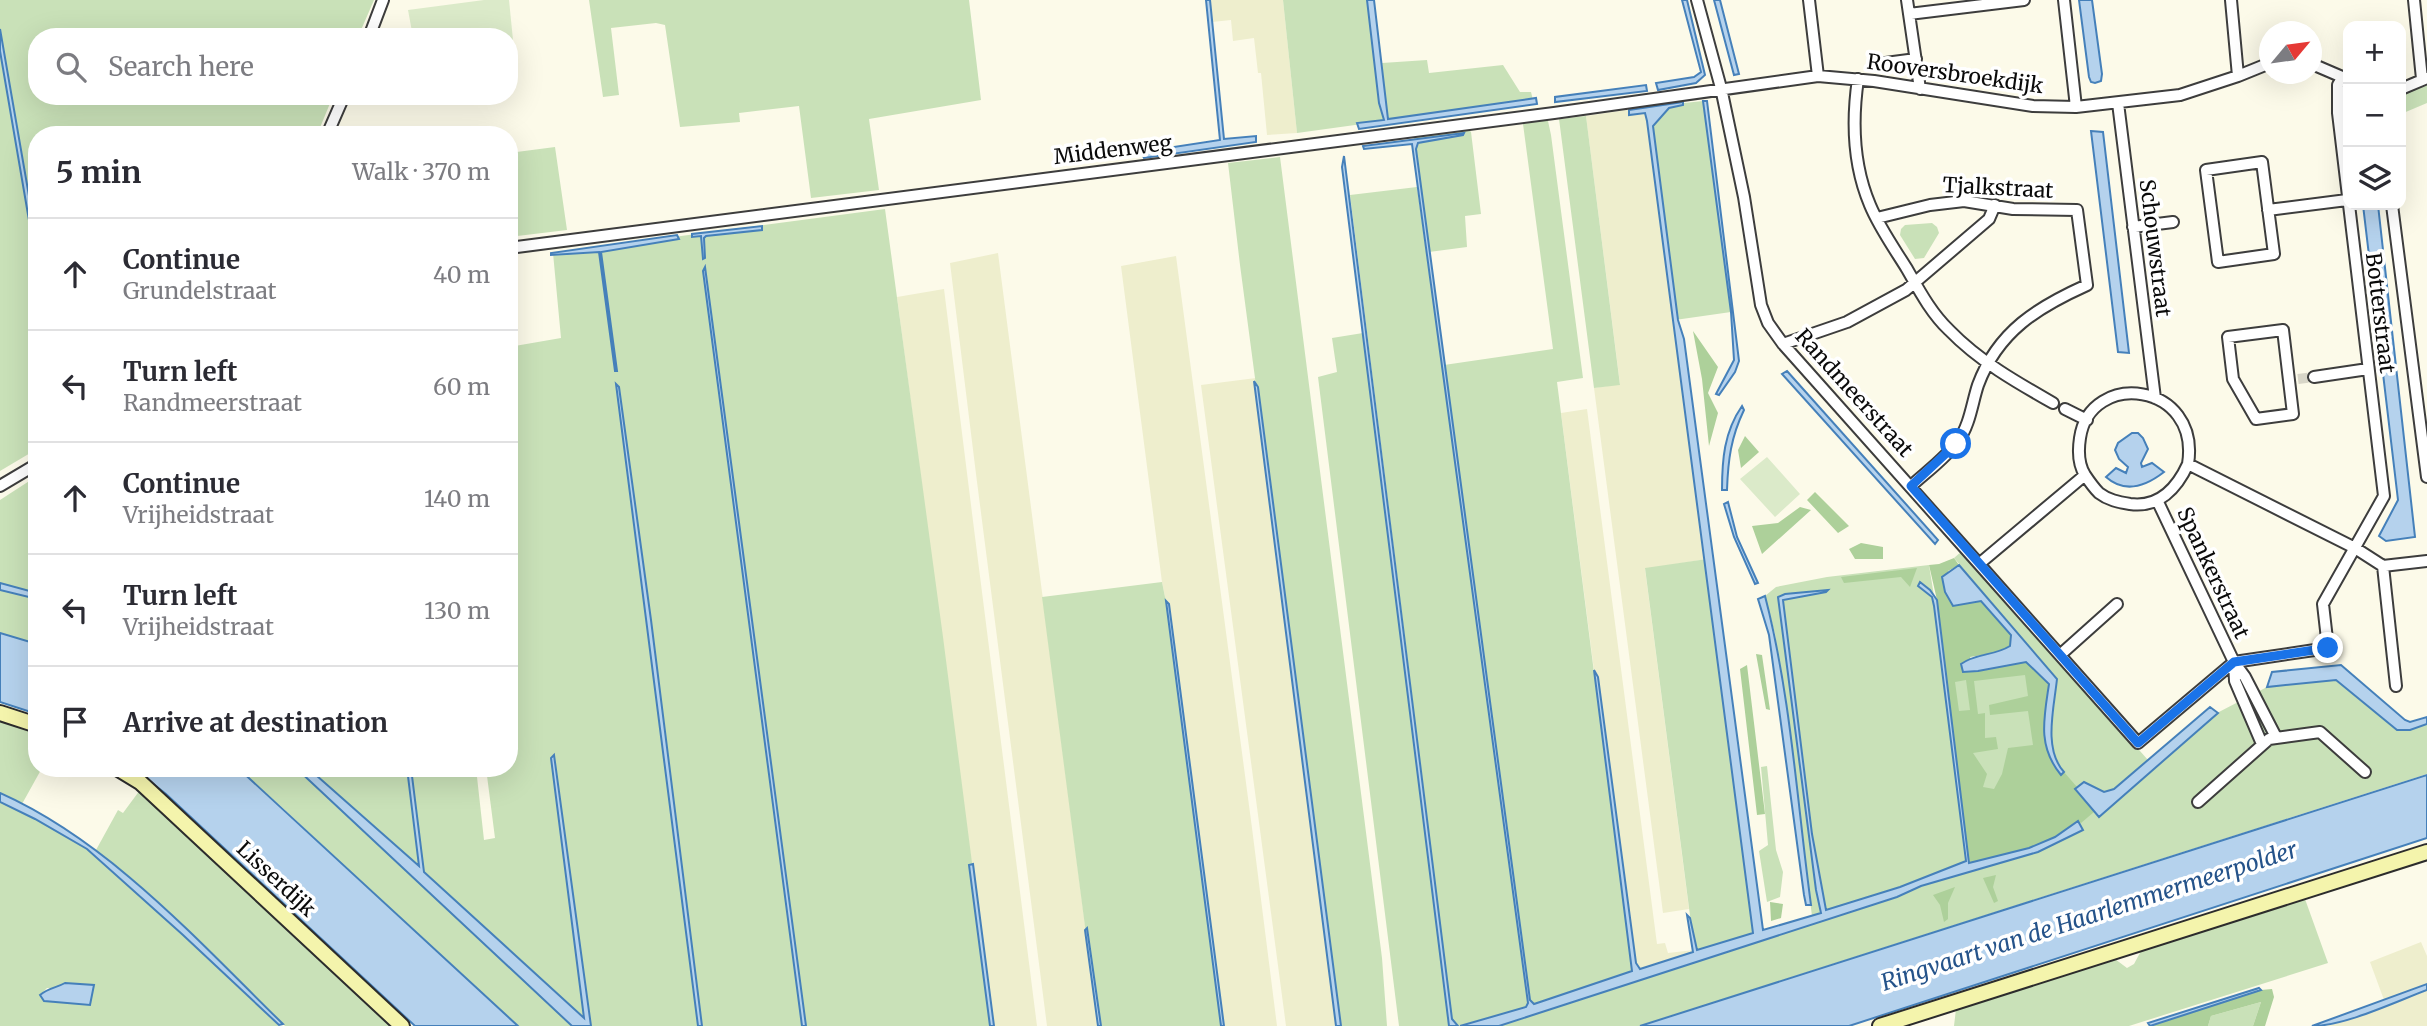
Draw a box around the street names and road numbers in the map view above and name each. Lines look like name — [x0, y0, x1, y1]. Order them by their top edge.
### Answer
street label: Rooversbroekdijk — [1865, 48, 2046, 99]
street label: Middenweg — [1052, 129, 1174, 170]
street label: Tjalkstraat — [1942, 171, 2054, 204]
street label: Schouwstraat — [2134, 178, 2177, 318]
street label: Botterstraat — [2360, 251, 2401, 375]
street label: Randmeerstraat — [1790, 323, 1919, 462]
street label: Spankerstraat — [2171, 503, 2256, 643]
street label: Lisserdijk — [231, 835, 322, 923]

